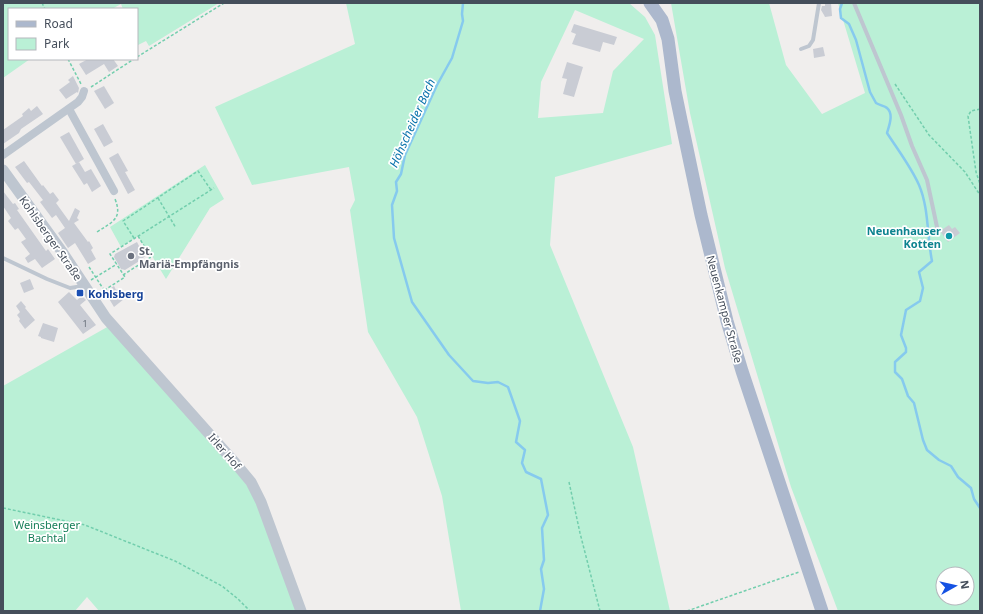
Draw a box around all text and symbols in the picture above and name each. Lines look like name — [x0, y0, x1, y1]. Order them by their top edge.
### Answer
legend — [8, 8, 138, 60]
text: Road — [44, 15, 73, 32]
text: Park — [44, 35, 70, 52]
water label: Höhscheider Bach — [385, 76, 439, 170]
street label: Kohlsberger Straße — [16, 193, 86, 283]
place label: Neuenhauser Kotten — [867, 223, 941, 251]
marker: Neuenhauser Kotten — [944, 231, 954, 241]
place label: St. Mariä-Empfängnis — [139, 243, 240, 271]
marker: St. Mariä-Empfängnis — [126, 251, 136, 261]
street label: Neuenkamper Straße — [703, 254, 747, 364]
place label: Kohlsberg — [88, 286, 143, 301]
marker: Kohlsberg — [75, 288, 85, 298]
house number: 1 — [82, 317, 88, 330]
street label: Irler Hof — [205, 430, 246, 473]
park label: Weinsberger Bachtal — [14, 517, 80, 545]
north arrow — [935, 566, 975, 606]
text: N — [957, 579, 973, 590]

